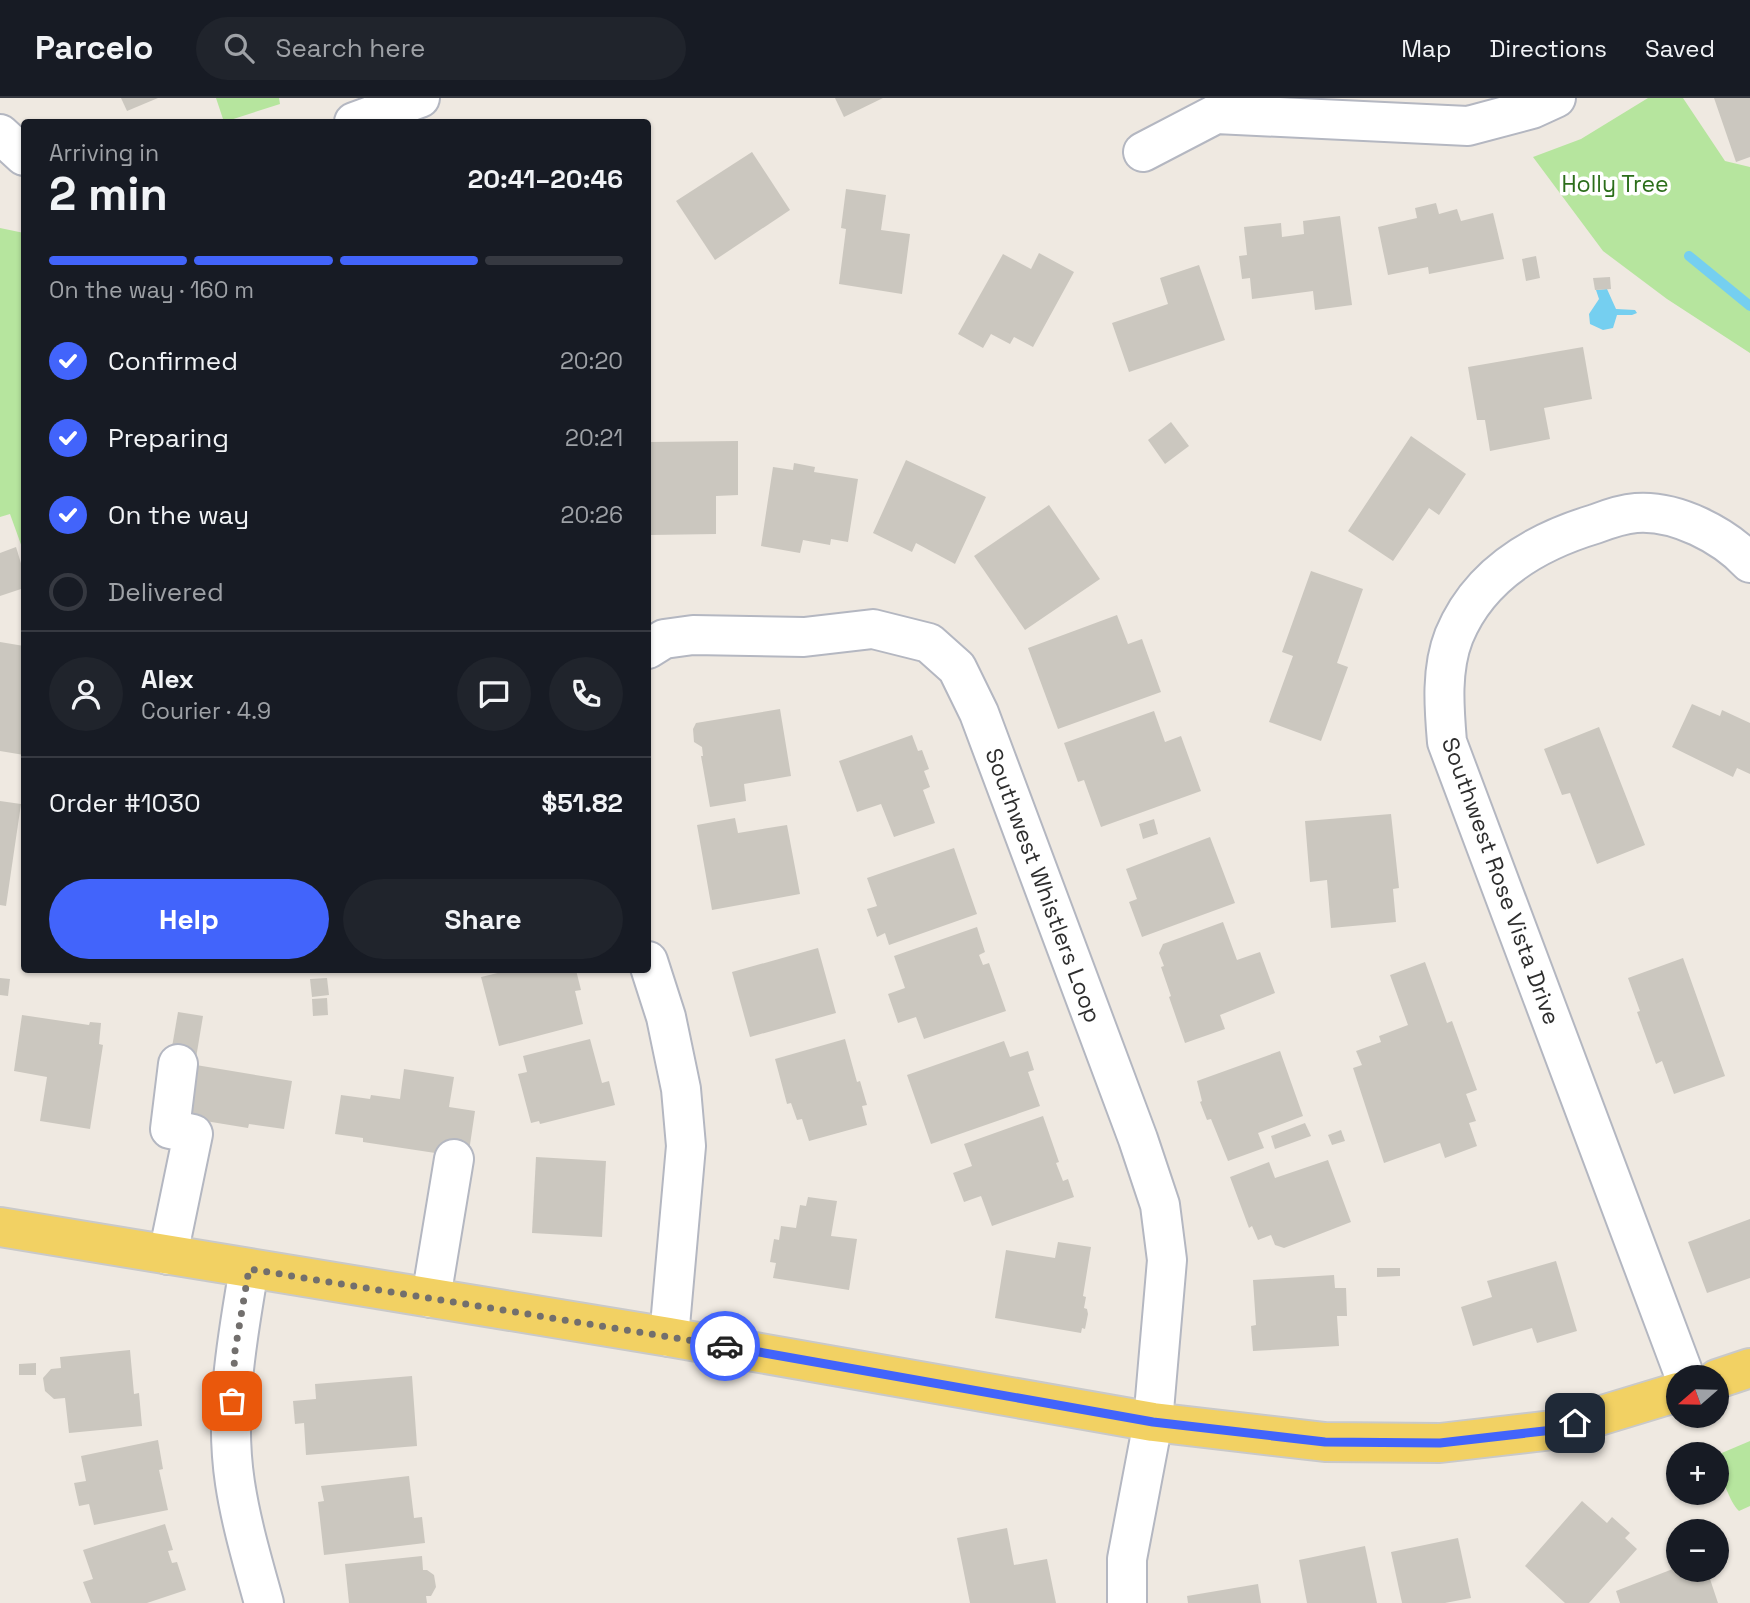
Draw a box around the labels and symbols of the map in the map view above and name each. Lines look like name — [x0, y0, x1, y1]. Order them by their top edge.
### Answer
park label: Holly Tree — [1561, 169, 1669, 199]
street label: Southwest Rose Vista Drive — [1435, 733, 1567, 1029]
street label: Southwest Whistlers Loop — [978, 744, 1108, 1027]
courier — [690, 1311, 760, 1381]
north arrow — [1666, 1365, 1729, 1428]
pin — [202, 1371, 262, 1431]
pin — [1545, 1393, 1605, 1453]

